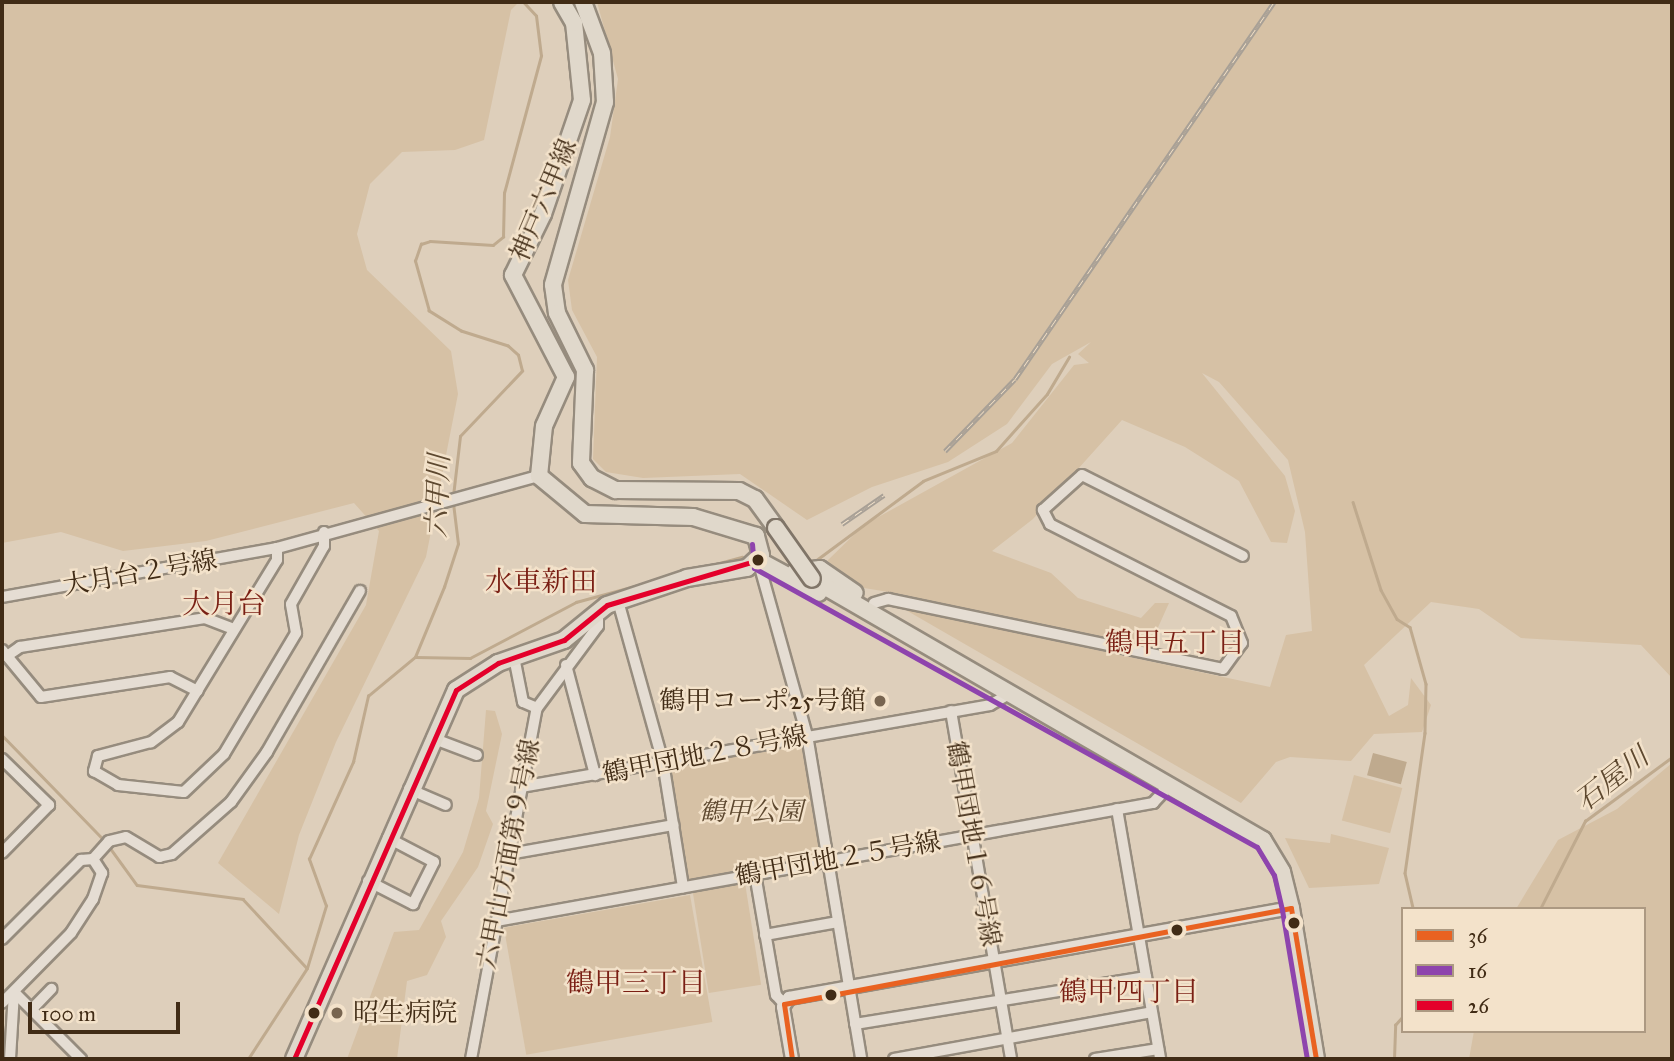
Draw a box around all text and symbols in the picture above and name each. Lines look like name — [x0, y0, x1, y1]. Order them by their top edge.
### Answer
street label: 神戸六甲線 — [504, 134, 584, 266]
water label: 六甲川 — [420, 453, 456, 539]
street label: 大月台２号線 — [60, 544, 220, 602]
unlabelled marker — [751, 553, 765, 567]
district label: 水車新田 — [485, 565, 597, 599]
district label: 大月台 — [182, 587, 266, 621]
district label: 鶴甲五丁目 — [1105, 626, 1245, 660]
place label: 鶴甲コーポ25号館 — [659, 685, 866, 717]
marker: 鶴甲コーポ25号館 — [872, 693, 888, 709]
street label: 鶴甲団地２８号線 — [600, 720, 810, 790]
street label: 六甲山方面第９号線 — [471, 736, 547, 972]
street label: 鶴甲団地１６号線 — [940, 739, 1006, 949]
water label: 石屋川 — [1569, 740, 1655, 818]
park label: 鶴甲公園 — [699, 796, 803, 828]
street label: 鶴甲団地２５号線 — [733, 826, 943, 892]
legend — [1401, 907, 1646, 1033]
unlabelled marker — [1287, 916, 1301, 930]
unlabelled marker — [1170, 923, 1184, 937]
text: 36 — [1468, 923, 1487, 949]
text: 16 — [1468, 958, 1487, 984]
district label: 鶴甲三丁目 — [566, 966, 706, 1000]
district label: 鶴甲四丁目 — [1059, 975, 1199, 1009]
scale bar — [32, 988, 184, 1032]
unlabelled marker — [824, 988, 838, 1002]
text: 26 — [1468, 993, 1489, 1019]
place label: 昭生病院 — [353, 997, 457, 1029]
text: 100 m — [41, 1001, 96, 1027]
marker: 昭生病院 — [327, 1003, 347, 1023]
unlabelled marker — [307, 1006, 321, 1020]

